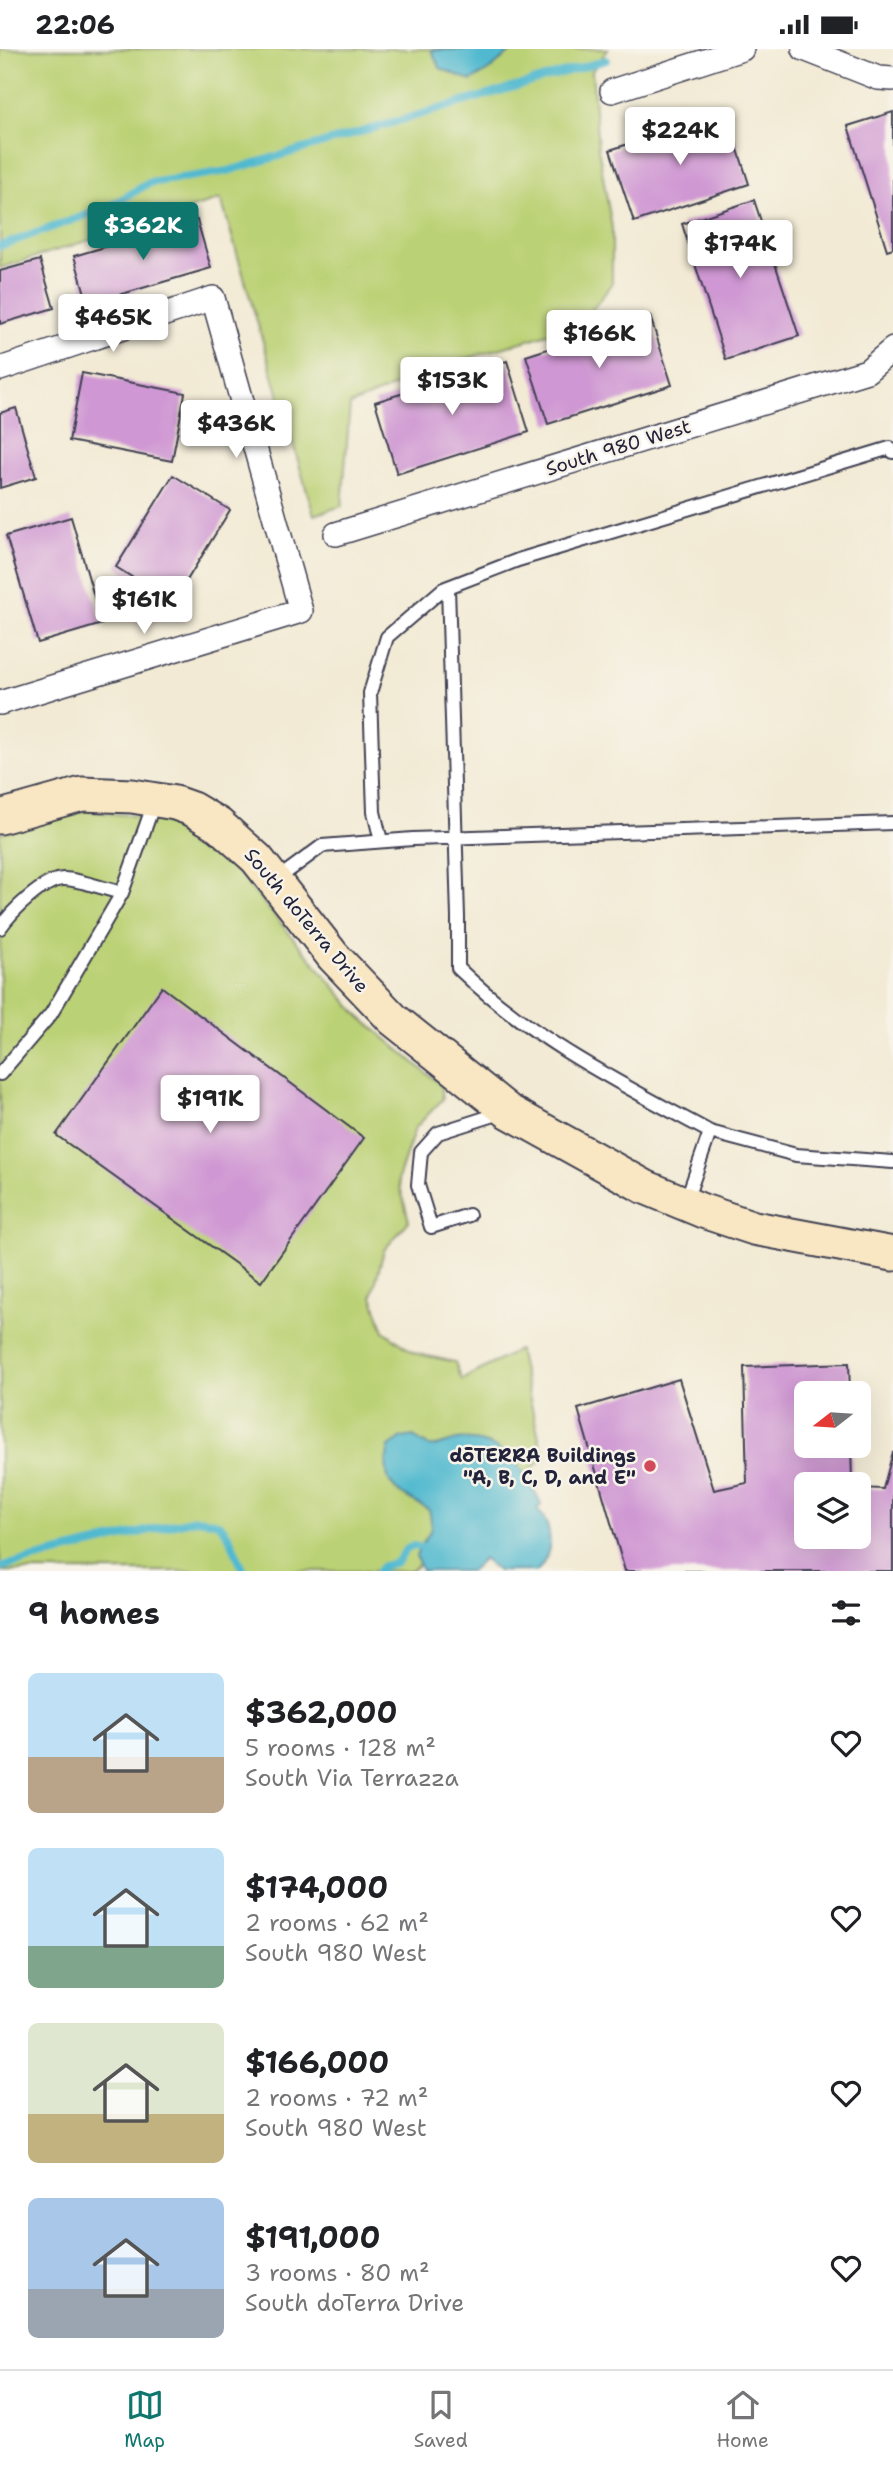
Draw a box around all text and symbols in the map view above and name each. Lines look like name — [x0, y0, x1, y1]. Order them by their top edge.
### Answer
text: 22:06 — [35, 7, 115, 42]
pin: $224K — [631, 107, 729, 167]
text: $224K — [641, 115, 719, 145]
pin: $362K — [94, 203, 192, 262]
text: $362K — [104, 210, 182, 240]
pin: $174K — [691, 221, 789, 280]
text: $174K — [704, 228, 776, 258]
pin: $465K — [64, 295, 162, 354]
text: $465K — [74, 302, 152, 332]
pin: $166K — [550, 311, 648, 370]
text: $166K — [563, 318, 636, 348]
pin: $153K — [403, 357, 501, 417]
text: $153K — [416, 365, 488, 395]
pin: $436K — [187, 401, 285, 460]
text: $436K — [197, 408, 275, 438]
street label: South 980 West — [543, 414, 694, 481]
pin: $161K — [95, 577, 193, 636]
text: $161K — [111, 584, 177, 614]
street label: South doTerra Drive — [239, 843, 374, 998]
pin: $191K — [161, 1075, 259, 1135]
text: $191K — [177, 1083, 243, 1113]
north arrow — [794, 1381, 872, 1458]
map controls — [794, 1381, 871, 1549]
place label: dōTERRA Buildings "A, B, C, D, and E" — [449, 1443, 636, 1490]
marker: dōTERRA Buildings "A, B, C, D, and E" — [642, 1458, 658, 1474]
button: layers — [794, 1472, 871, 1549]
text: 9 homes — [28, 1593, 160, 1634]
icon: filters — [827, 1594, 865, 1632]
text: $362,000 — [245, 1692, 398, 1733]
icon: home — [84, 1701, 168, 1785]
icon: heart — [827, 1724, 865, 1762]
text: 5 rooms · 128 m² — [245, 1733, 436, 1763]
text: South Via Terrazza — [245, 1763, 459, 1793]
text: $174,000 — [245, 1867, 388, 1908]
icon: home — [84, 1876, 168, 1960]
icon: heart — [827, 1899, 865, 1937]
text: 2 rooms · 62 m² — [245, 1908, 429, 1938]
text: South 980 West — [245, 1938, 427, 1968]
text: $166,000 — [245, 2042, 389, 2083]
icon: home — [84, 2051, 168, 2135]
icon: heart — [827, 2074, 865, 2112]
text: 2 rooms · 72 m² — [245, 2083, 428, 2113]
text: South 980 West — [245, 2113, 427, 2143]
text: $191,000 — [245, 2217, 381, 2258]
icon: home — [84, 2226, 168, 2310]
icon: heart — [827, 2249, 865, 2287]
text: 3 rooms · 80 m² — [245, 2258, 430, 2288]
text: South doTerra Drive — [245, 2288, 464, 2318]
tab: Map — [124, 2386, 165, 2453]
tab: Saved — [414, 2386, 468, 2453]
tab: Home — [716, 2386, 769, 2453]

